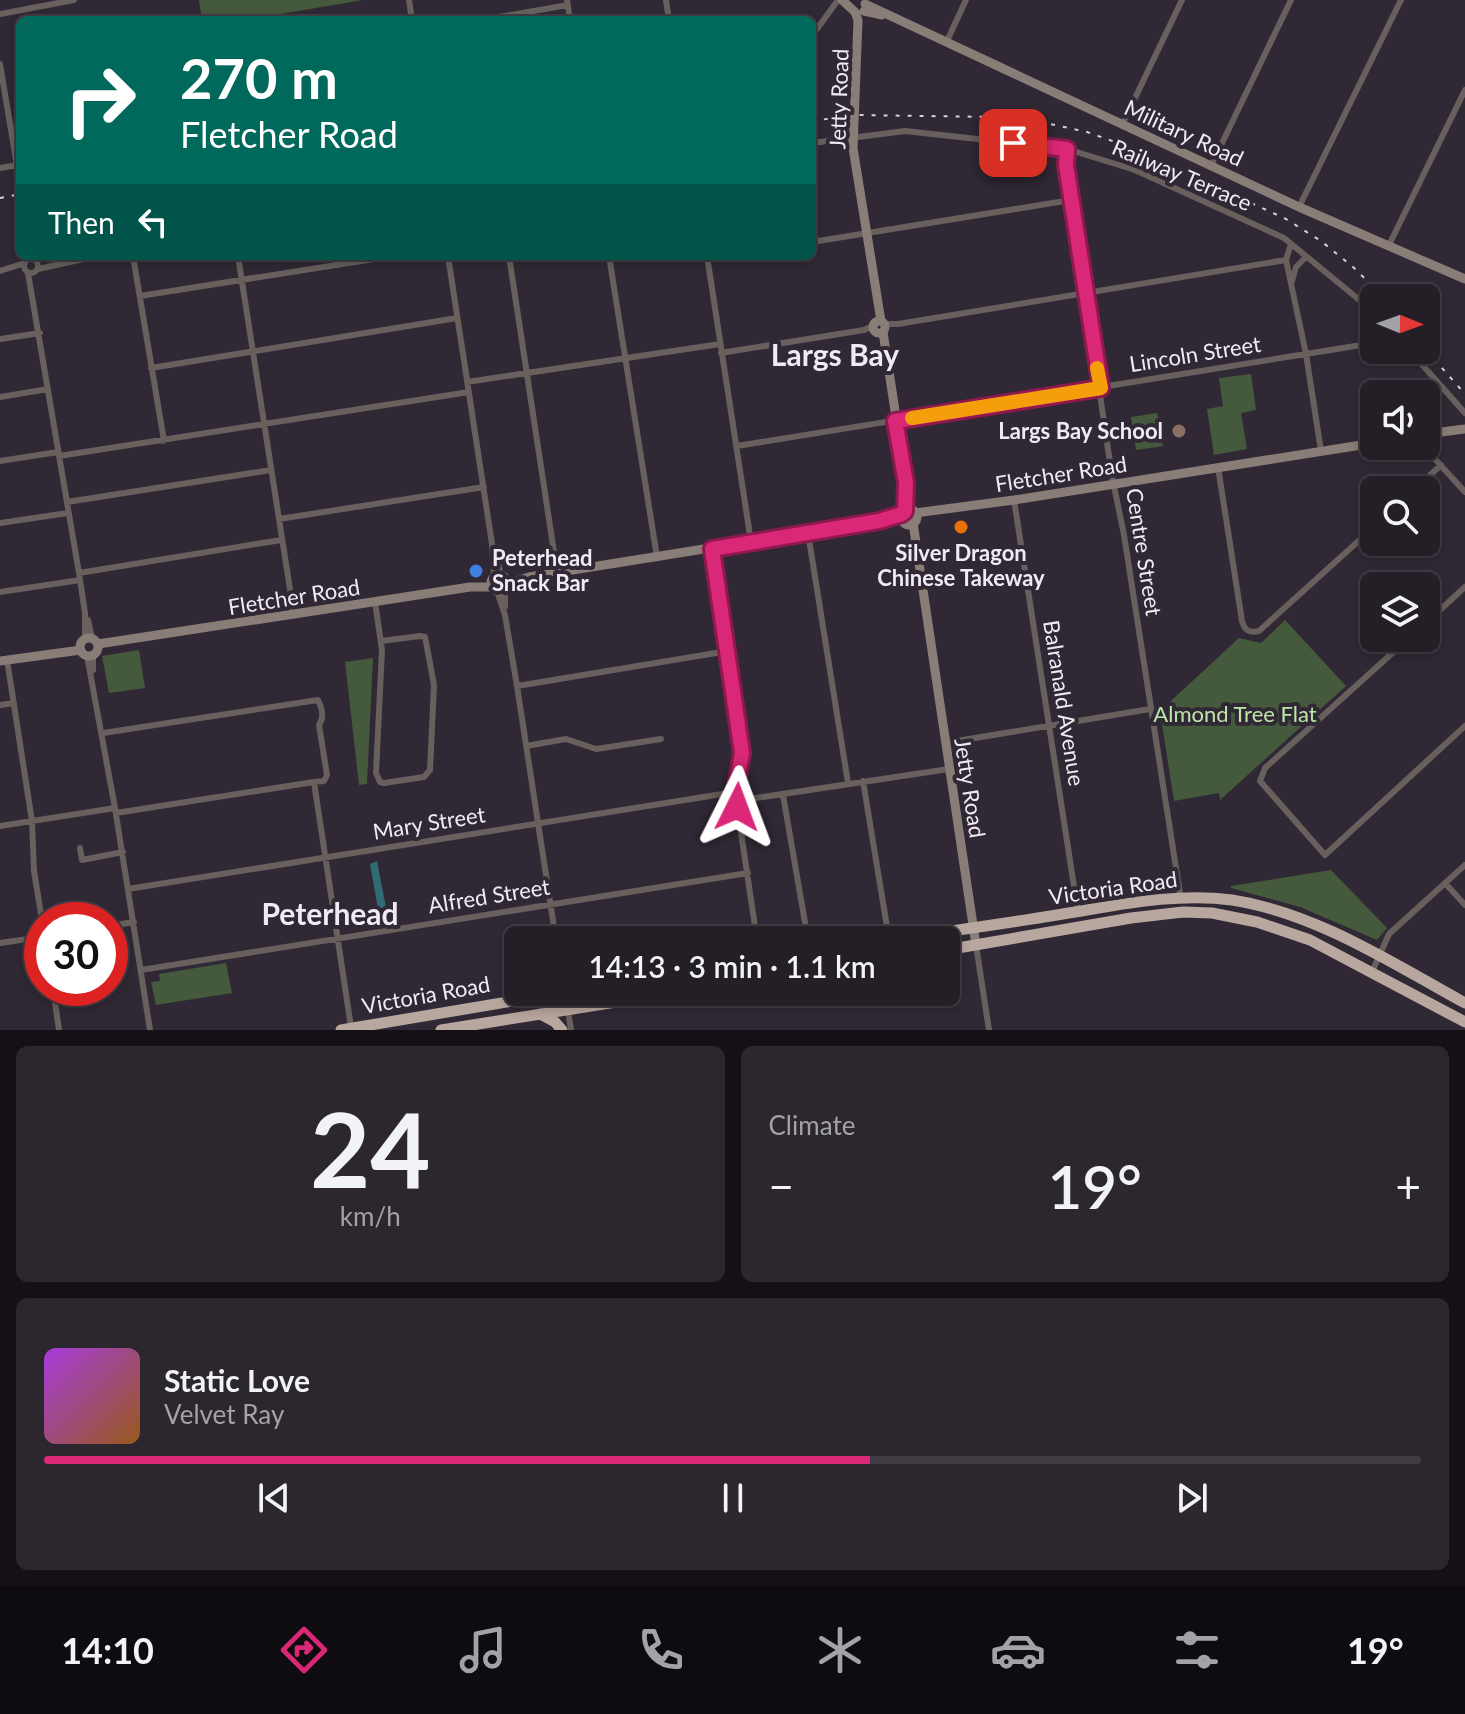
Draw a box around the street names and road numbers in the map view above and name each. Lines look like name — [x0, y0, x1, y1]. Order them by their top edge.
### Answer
street label: Jetty Road — [823, 48, 854, 150]
street label: Military Road — [1120, 93, 1248, 172]
street label: Railway Terrace — [1108, 133, 1256, 216]
street label: Lincoln Street — [1127, 330, 1263, 377]
street label: Fletcher Road — [993, 450, 1129, 497]
street label: Centre Street — [1121, 486, 1168, 618]
street label: Fletcher Road — [226, 573, 362, 620]
street label: Balranald Avenue — [1038, 618, 1091, 788]
street label: Jetty Road — [949, 736, 992, 840]
street label: Mary Street — [371, 800, 487, 845]
street label: Victoria Road — [1047, 865, 1179, 910]
street label: Alfred Street — [426, 873, 552, 918]
street label: Victoria Road — [360, 970, 492, 1019]

